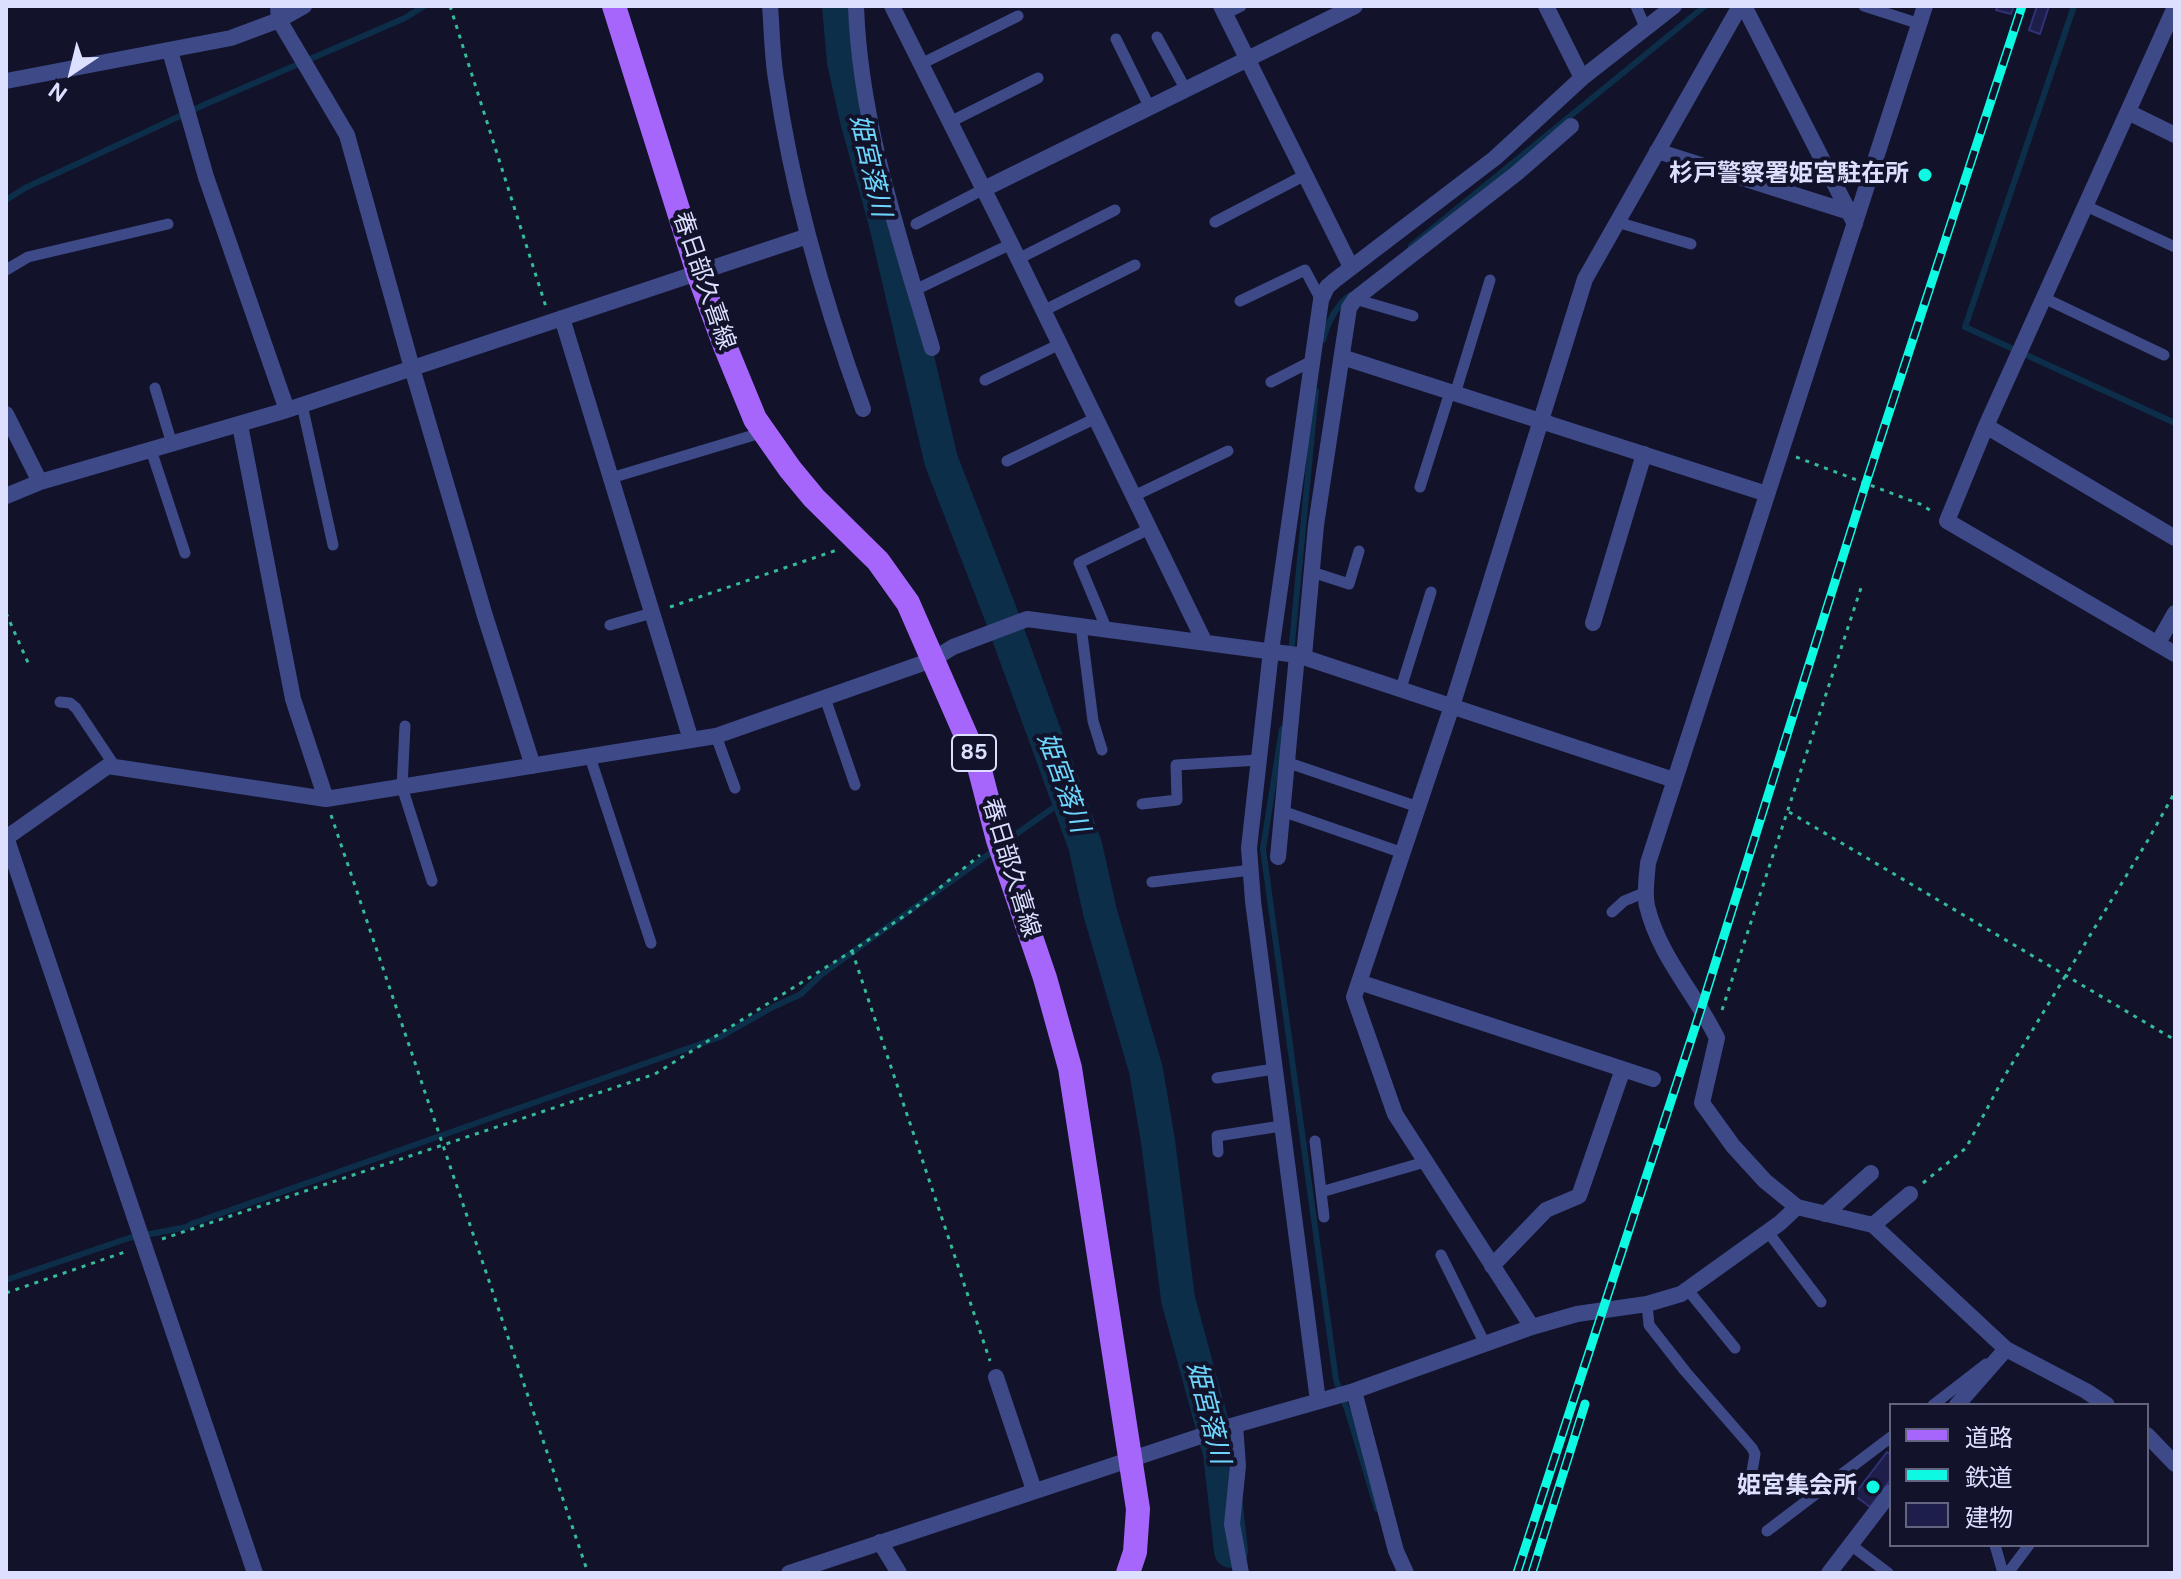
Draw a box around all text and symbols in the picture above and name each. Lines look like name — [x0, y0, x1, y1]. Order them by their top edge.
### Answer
north arrow — [32, 32, 112, 112]
text: N — [43, 76, 73, 109]
water label: 姫宮落川 — [842, 112, 896, 220]
place label: 杉戸警察署姫宮駐在所 — [1669, 161, 1909, 189]
marker: 杉戸警察署姫宮駐在所 — [1916, 166, 1934, 184]
street label: 春日部久喜線 — [666, 208, 740, 354]
water label: 姫宮落川 — [1030, 729, 1094, 837]
road number: 85 — [952, 735, 996, 771]
street label: 春日部久喜線 — [975, 795, 1045, 941]
water label: 姫宮落川 — [1179, 1359, 1235, 1467]
legend — [1889, 1403, 2149, 1547]
text: 道路 — [1965, 1422, 2013, 1453]
text: 鉄道 — [1965, 1462, 2013, 1493]
place label: 姫宮集会所 — [1737, 1473, 1857, 1501]
marker: 姫宮集会所 — [1864, 1478, 1882, 1496]
text: 建物 — [1965, 1502, 2013, 1533]

